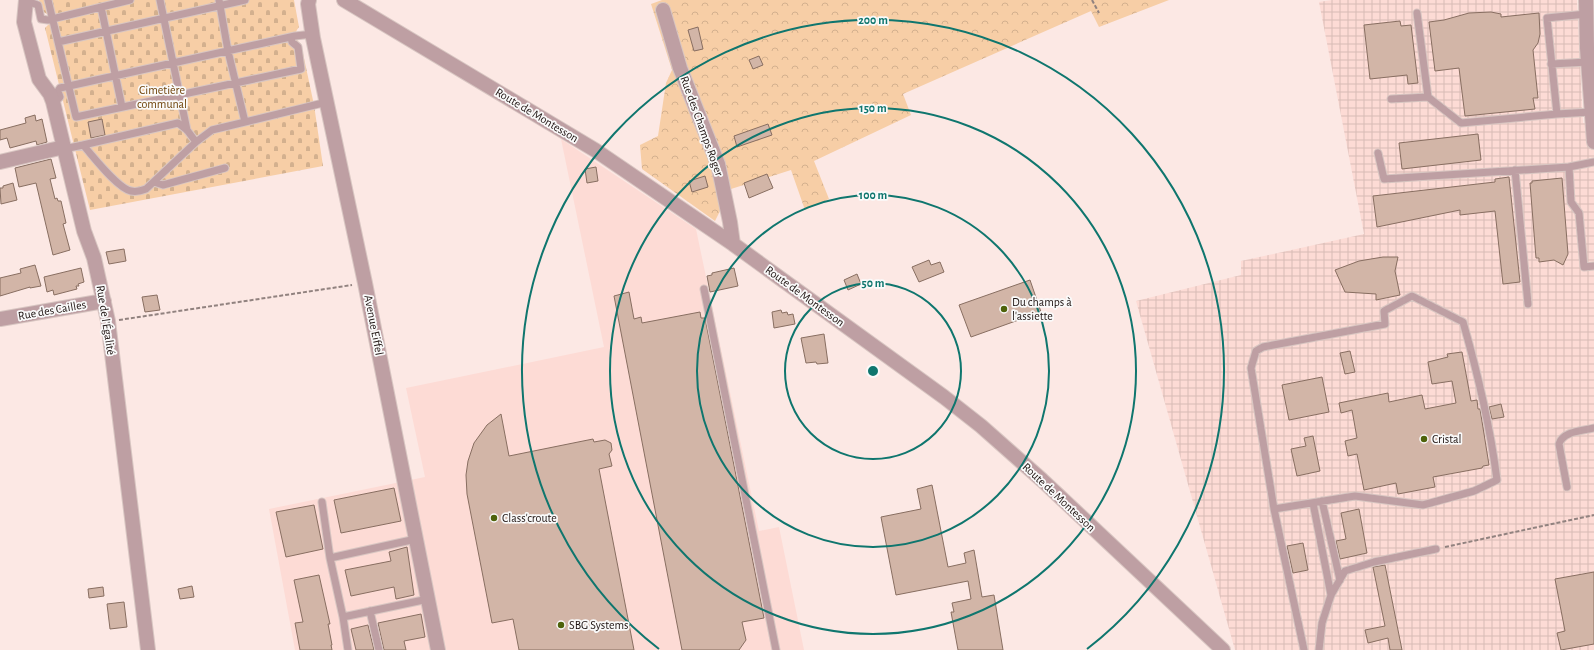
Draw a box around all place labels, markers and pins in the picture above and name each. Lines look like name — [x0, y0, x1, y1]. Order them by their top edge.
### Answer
place label: Du champs à l'assiette — [1012, 296, 1072, 322]
marker: Du champs à l'assiette — [999, 304, 1009, 314]
centre of rings — [866, 364, 880, 378]
place label: Cristal — [1432, 433, 1462, 445]
marker: Cristal — [1419, 434, 1429, 444]
place label: Class'croute — [502, 512, 557, 524]
marker: Class'croute — [489, 513, 499, 523]
place label: SBG Systems — [569, 619, 629, 632]
marker: SBG Systems — [556, 620, 566, 630]

